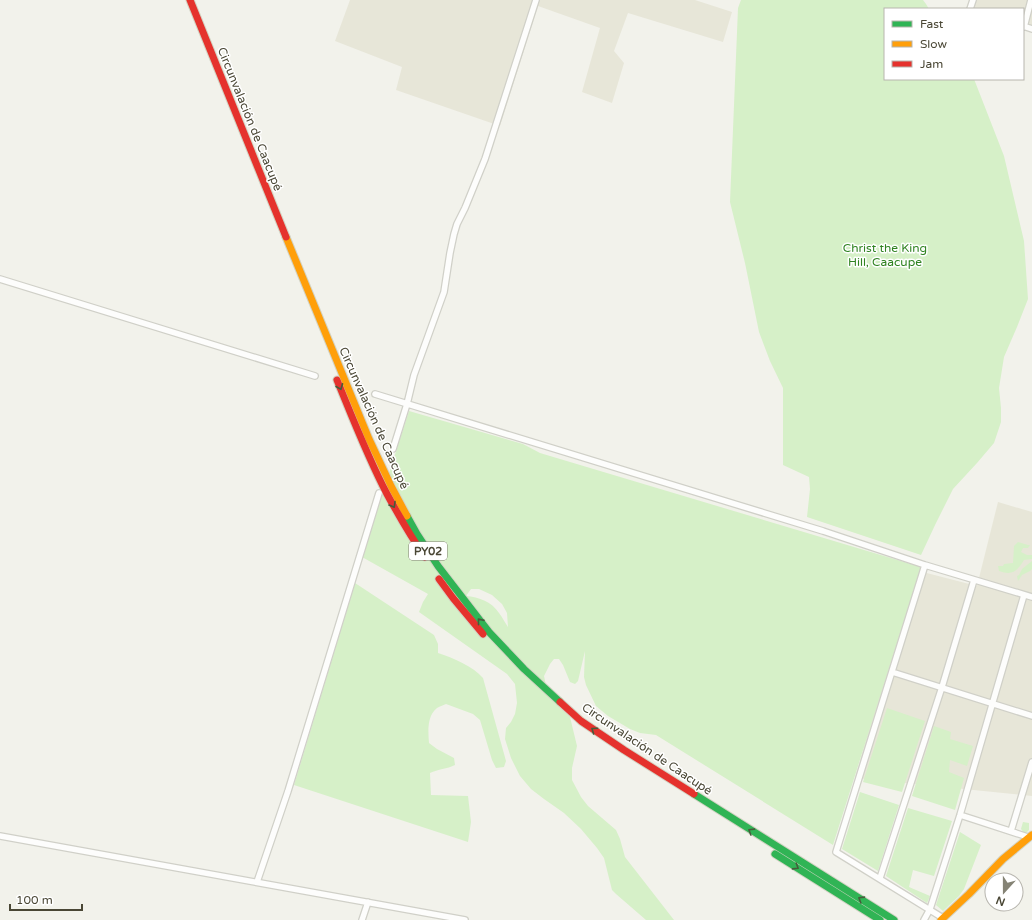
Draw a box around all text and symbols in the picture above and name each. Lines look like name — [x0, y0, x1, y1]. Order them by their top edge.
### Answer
legend — [884, 8, 1024, 80]
text: Fast — [920, 17, 944, 31]
text: Slow — [920, 37, 947, 51]
street label: Circunvalación de Caacupé — [215, 45, 285, 193]
text: Jam — [920, 57, 943, 71]
park label: Christ the King Hill, Caacupe — [843, 241, 927, 269]
street label: Circunvalación de Caacupé — [336, 345, 412, 491]
one-way arrow — [335, 383, 343, 390]
one-way arrow — [388, 501, 395, 508]
road number: PY02 — [409, 542, 447, 560]
one-way arrow — [478, 618, 485, 625]
street label: Circunvalación de Caacupé — [579, 700, 715, 798]
one-way arrow — [591, 727, 598, 735]
one-way arrow — [748, 828, 755, 835]
one-way arrow — [792, 863, 799, 870]
north arrow — [984, 872, 1024, 912]
scale bar — [10, 886, 82, 912]
text: 100 m — [16, 893, 53, 907]
text: N — [994, 893, 1007, 909]
one-way arrow — [858, 897, 865, 904]

